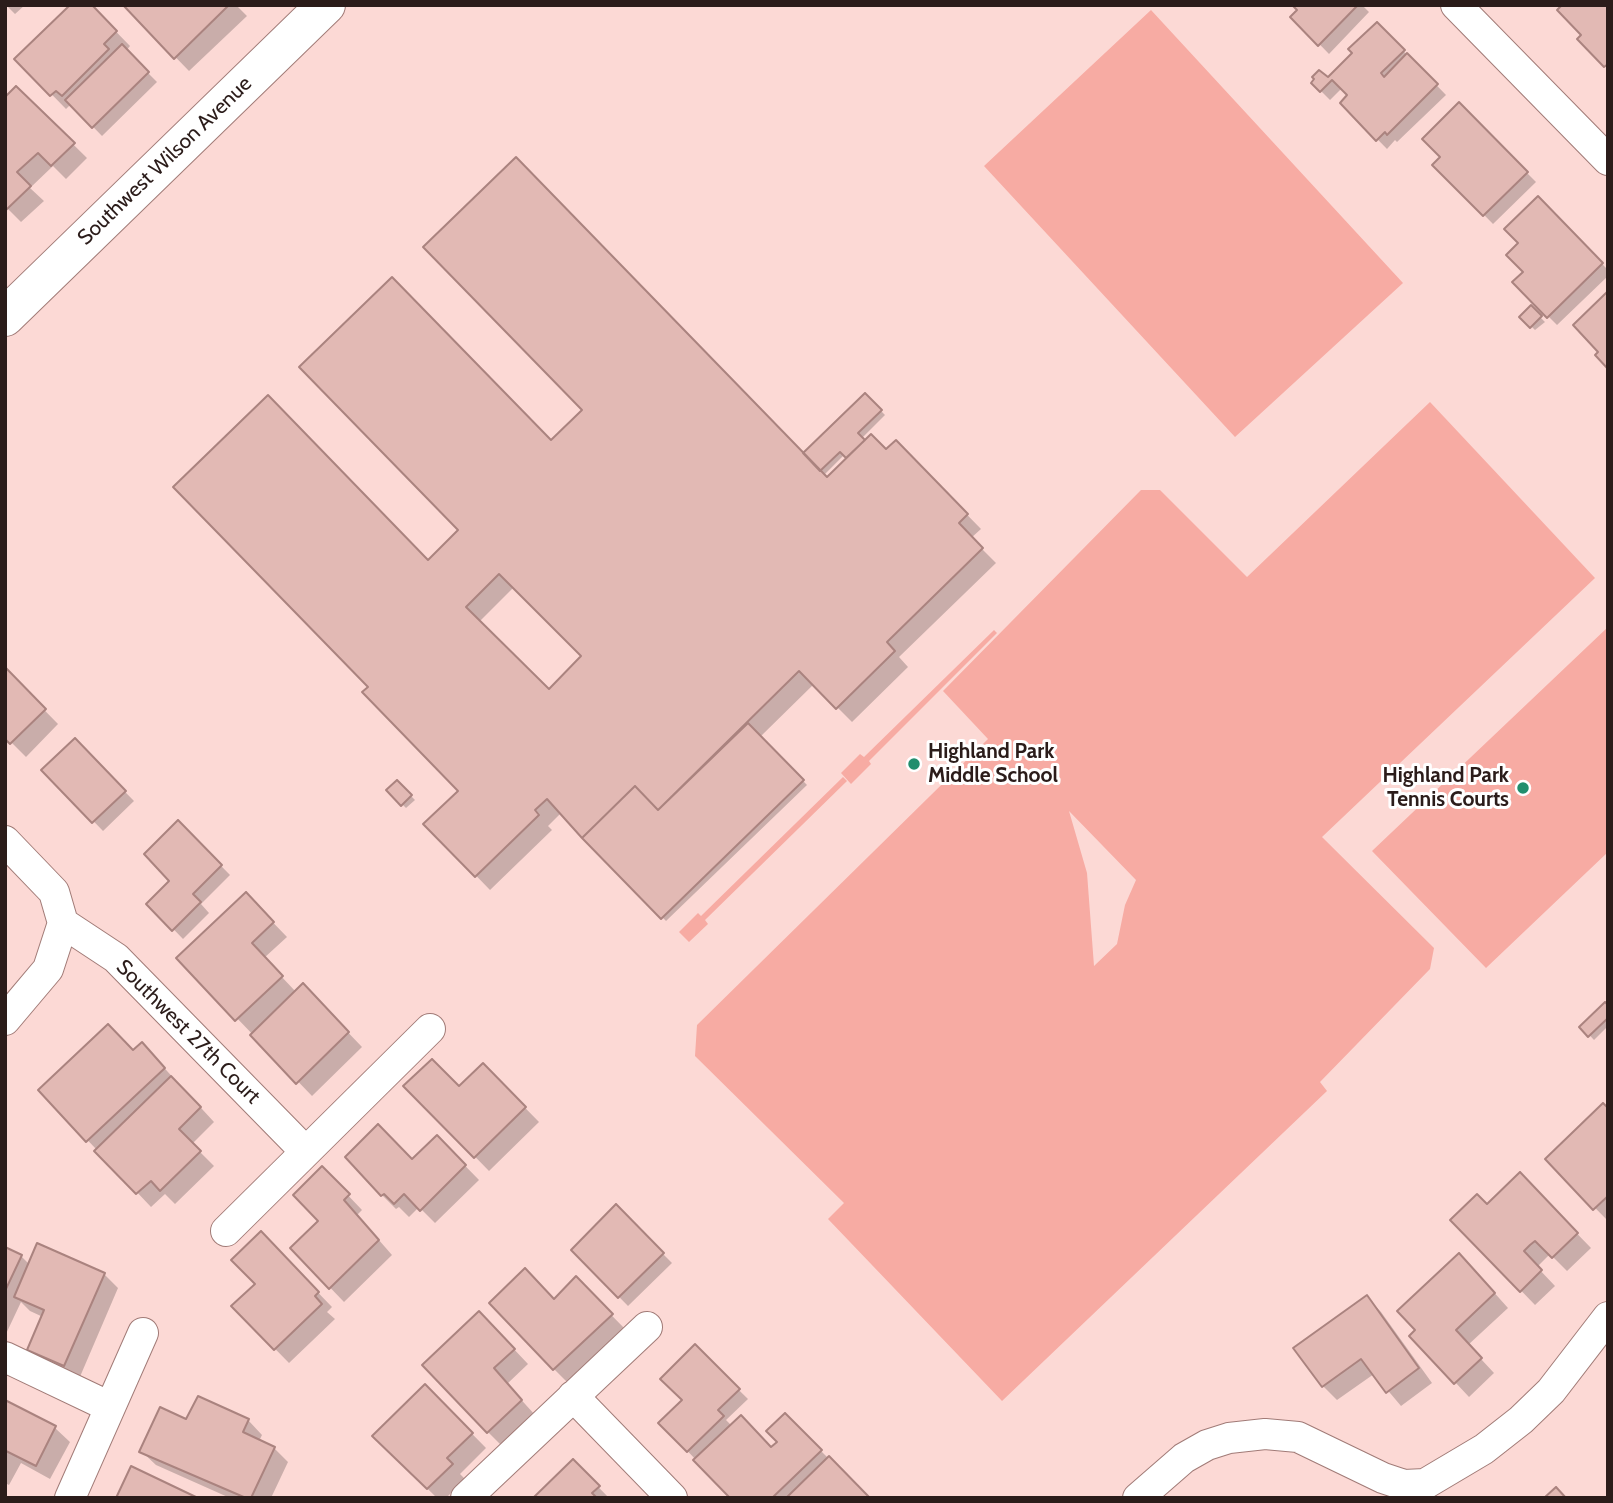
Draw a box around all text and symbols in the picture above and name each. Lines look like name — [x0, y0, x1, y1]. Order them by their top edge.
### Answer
street label: Southwest Wilson Avenue — [73, 71, 257, 251]
place label: Highland Park Middle School — [928, 739, 1058, 789]
marker: Highland Park Middle School — [906, 756, 922, 772]
place label: Highland Park Tennis Courts — [1383, 763, 1509, 813]
marker: Highland Park Tennis Courts — [1515, 780, 1531, 796]
street label: Southwest 27th Court — [111, 955, 265, 1109]

